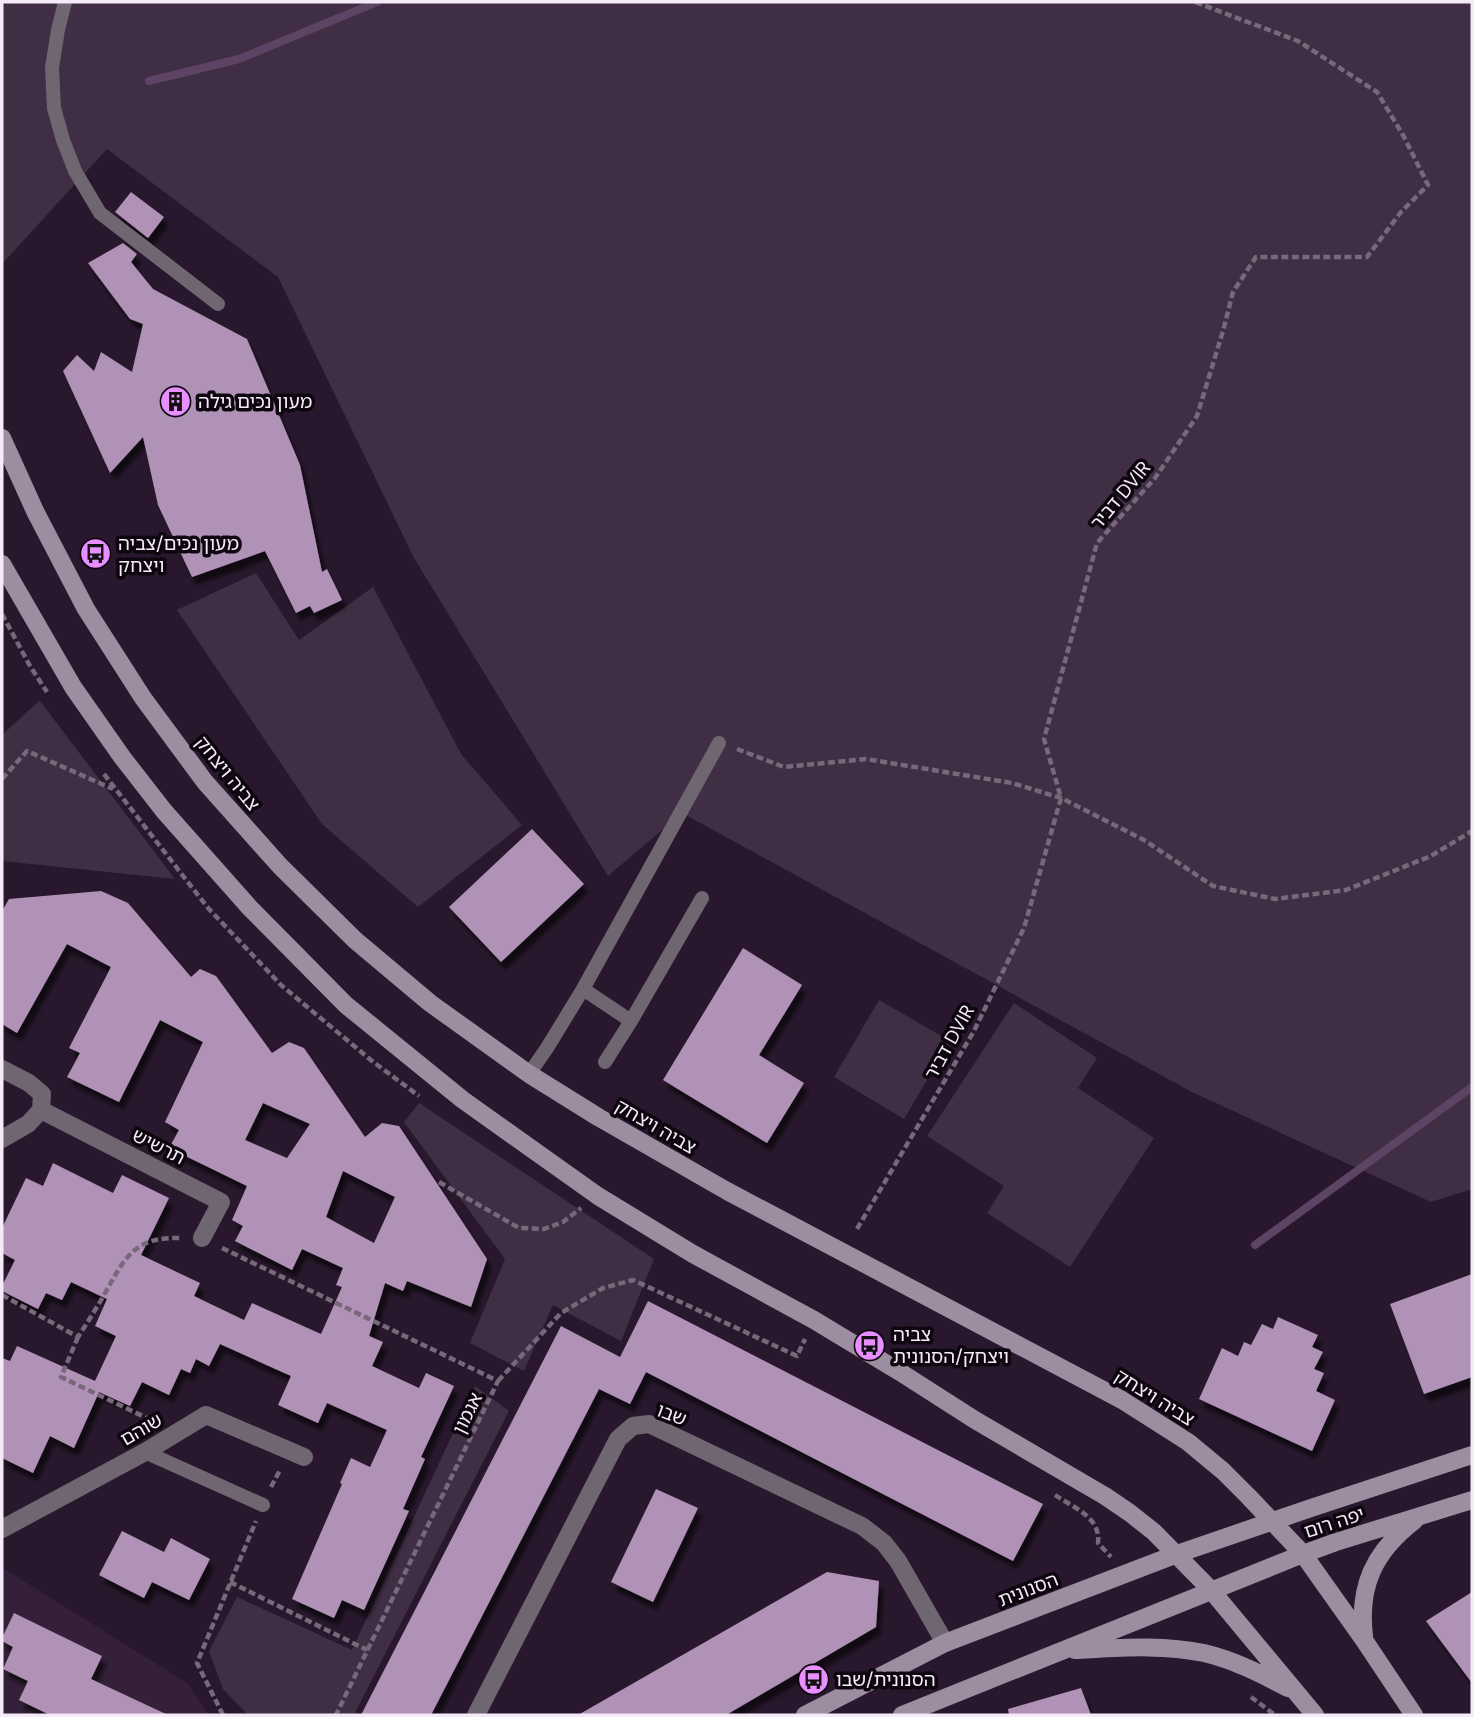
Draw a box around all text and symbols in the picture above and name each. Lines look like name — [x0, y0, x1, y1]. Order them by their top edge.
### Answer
building icon: מעון נכים גילה — [158, 384, 192, 418]
place label: מעון נכים גילה — [198, 389, 312, 414]
street label: דביר DVIR — [1085, 456, 1156, 535]
place label: מעון נכים/צביה ויצחק — [118, 531, 239, 578]
bus stop icon: מעון נכים/צביה ויצחק — [78, 537, 112, 571]
street label: צביה ויצחק — [190, 731, 265, 816]
street label: דביר DVIR — [919, 1000, 980, 1084]
street label: צביה ויצחק — [611, 1093, 701, 1160]
street label: תרשיש — [128, 1123, 190, 1170]
place label: צביה ויצחק/הסנונית — [893, 1322, 1009, 1369]
bus stop icon: צביה ויצחק/הסנונית — [853, 1328, 887, 1362]
street label: צביה ויצחק — [1110, 1363, 1199, 1432]
street label: אגמון — [447, 1388, 488, 1438]
street label: שבו — [653, 1397, 690, 1432]
street label: שוהם — [116, 1407, 167, 1451]
street label: יפה רום — [1301, 1501, 1368, 1544]
street label: הסנונית — [995, 1567, 1062, 1612]
bus stop icon: הסנונית/שבו — [796, 1662, 830, 1696]
place label: הסנונית/שבו — [836, 1667, 936, 1692]

